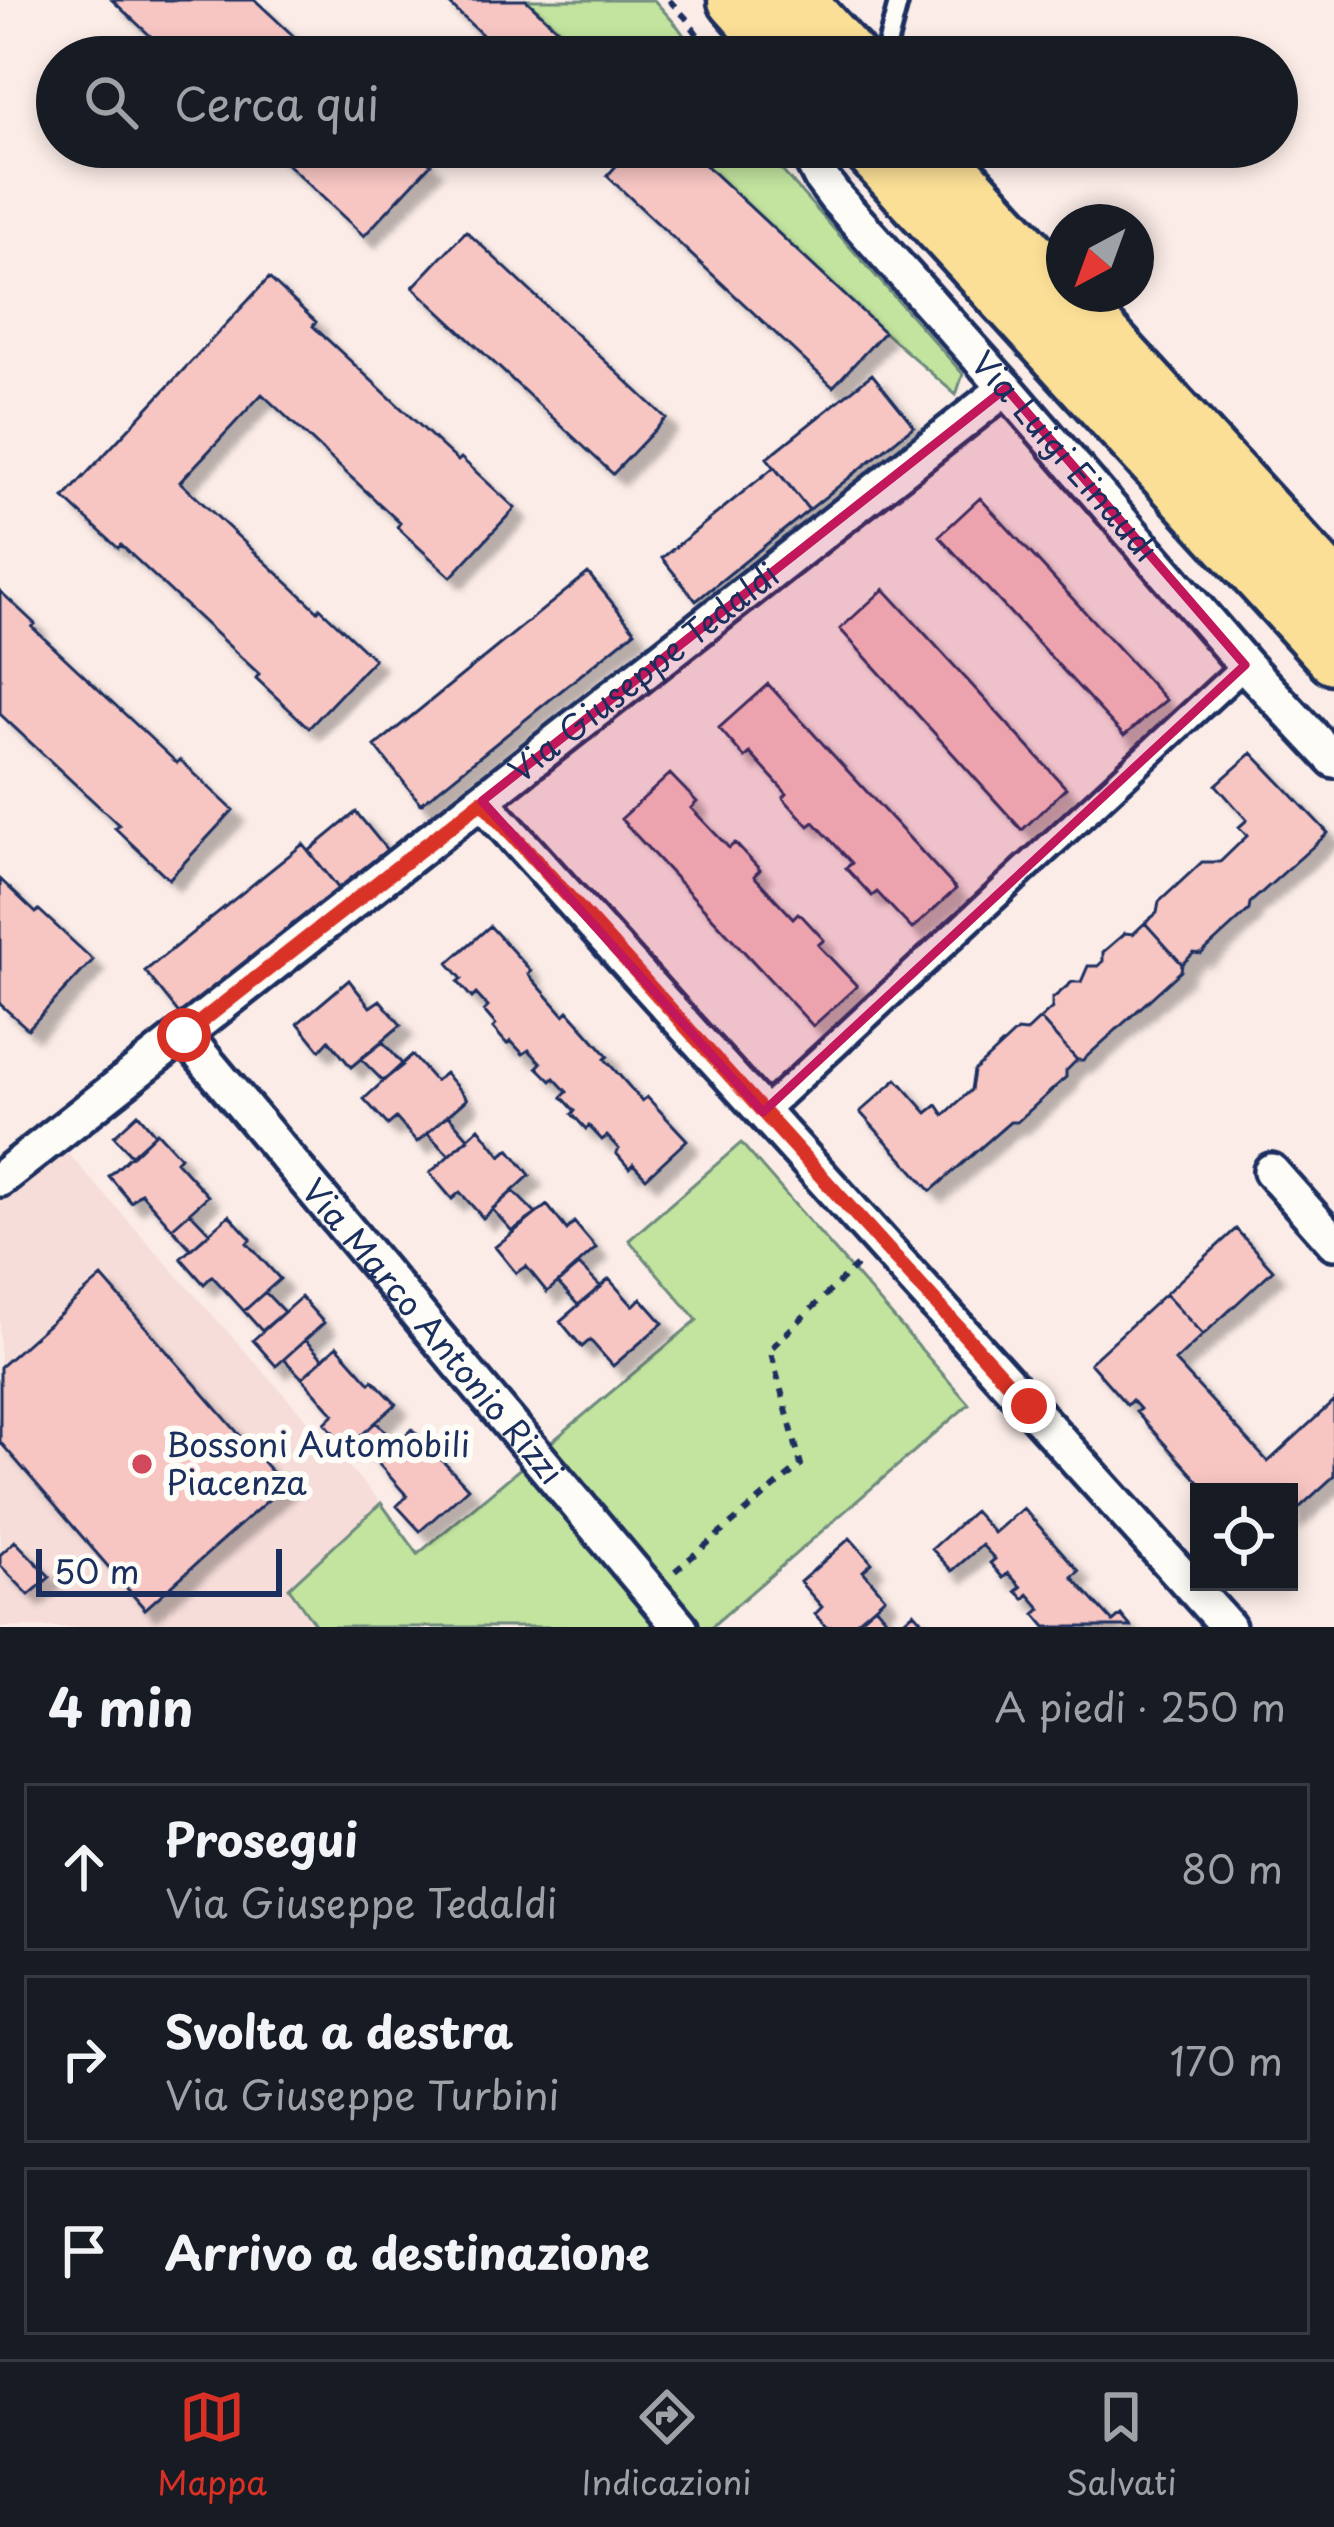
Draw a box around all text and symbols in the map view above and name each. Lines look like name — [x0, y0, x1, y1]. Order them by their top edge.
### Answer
search box — [36, 36, 1298, 168]
text: Cerca qui — [174, 68, 379, 136]
icon: search — [78, 69, 144, 135]
north arrow — [1046, 204, 1154, 312]
street label: Via Luigi Einaudi — [961, 338, 1172, 572]
street label: Via Giuseppe Tedaldi — [497, 549, 789, 794]
route start — [157, 1008, 211, 1062]
street label: Via Marco Antonio Rizzi — [291, 1166, 577, 1494]
route end — [1002, 1379, 1056, 1433]
place label: Bossoni Automobili Piacenza — [166, 1418, 470, 1506]
marker: Bossoni Automobili Piacenza — [129, 1451, 155, 1477]
map controls — [1190, 1483, 1298, 1591]
button: locate — [1190, 1483, 1298, 1591]
scale bar — [36, 1543, 282, 1596]
text: 50 m — [54, 1545, 140, 1595]
text: 4 min — [48, 1667, 193, 1744]
text: A piedi · 250 m — [994, 1676, 1286, 1735]
text: Prosegui — [165, 1804, 358, 1872]
icon: ahead — [51, 1834, 117, 1900]
text: 80 m — [1181, 1838, 1283, 1897]
text: Via Giuseppe Tedaldi — [165, 1872, 557, 1931]
text: Svolta a destra — [165, 1996, 513, 2064]
icon: right — [51, 2026, 117, 2092]
text: 170 m — [1170, 2030, 1283, 2089]
text: Via Giuseppe Turbini — [165, 2064, 560, 2123]
text: Arrivo a destinazione — [165, 2217, 650, 2285]
icon: arrive — [51, 2218, 117, 2284]
tab: Mappa — [157, 2384, 267, 2506]
tab: Indicazioni — [581, 2384, 752, 2506]
tab: Salvati — [1066, 2384, 1177, 2506]

